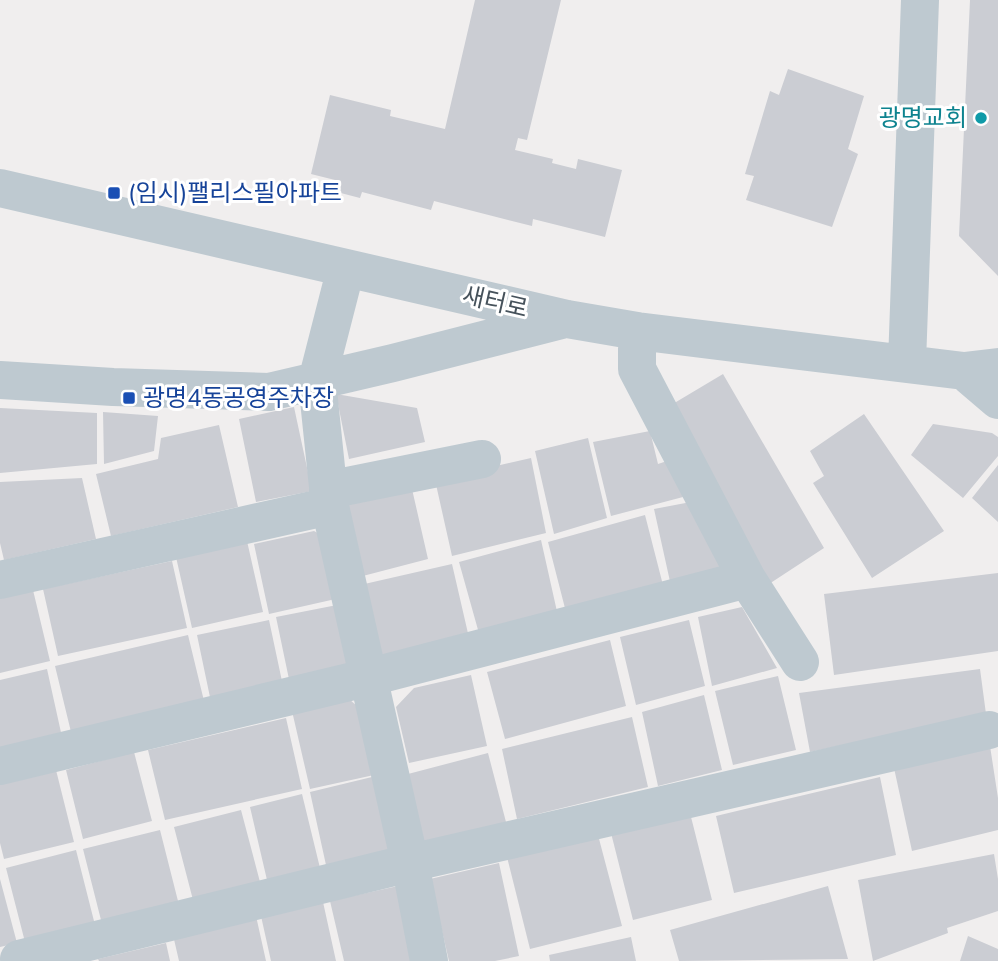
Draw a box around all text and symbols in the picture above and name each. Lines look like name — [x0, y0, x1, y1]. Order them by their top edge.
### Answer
place label: 광명교회 — [879, 102, 967, 134]
marker: 광명교회 — [973, 110, 989, 126]
place label: (임시)팰리스필아파트 — [128, 177, 342, 209]
marker: (임시)팰리스필아파트 — [106, 185, 122, 201]
street label: 새터로 — [459, 279, 531, 325]
place label: 광명4동공영주차장 — [143, 382, 334, 414]
marker: 광명4동공영주차장 — [121, 390, 137, 406]

